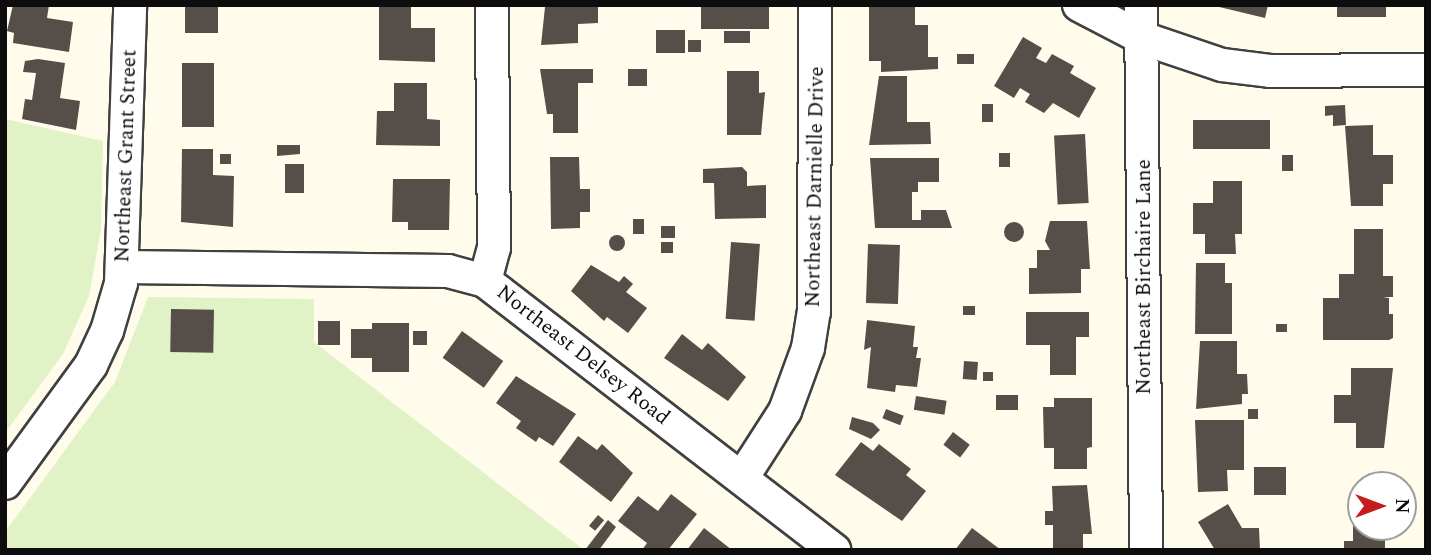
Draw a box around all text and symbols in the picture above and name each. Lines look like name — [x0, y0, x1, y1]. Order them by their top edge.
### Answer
street label: Northeast Grant Street — [110, 49, 142, 263]
street label: Northeast Darnielle Drive — [800, 66, 830, 308]
street label: Northeast Birchaire Lane — [1131, 159, 1157, 395]
street label: Northeast Delsey Road — [491, 280, 675, 430]
north arrow — [1347, 471, 1417, 541]
text: N — [1387, 498, 1416, 514]

